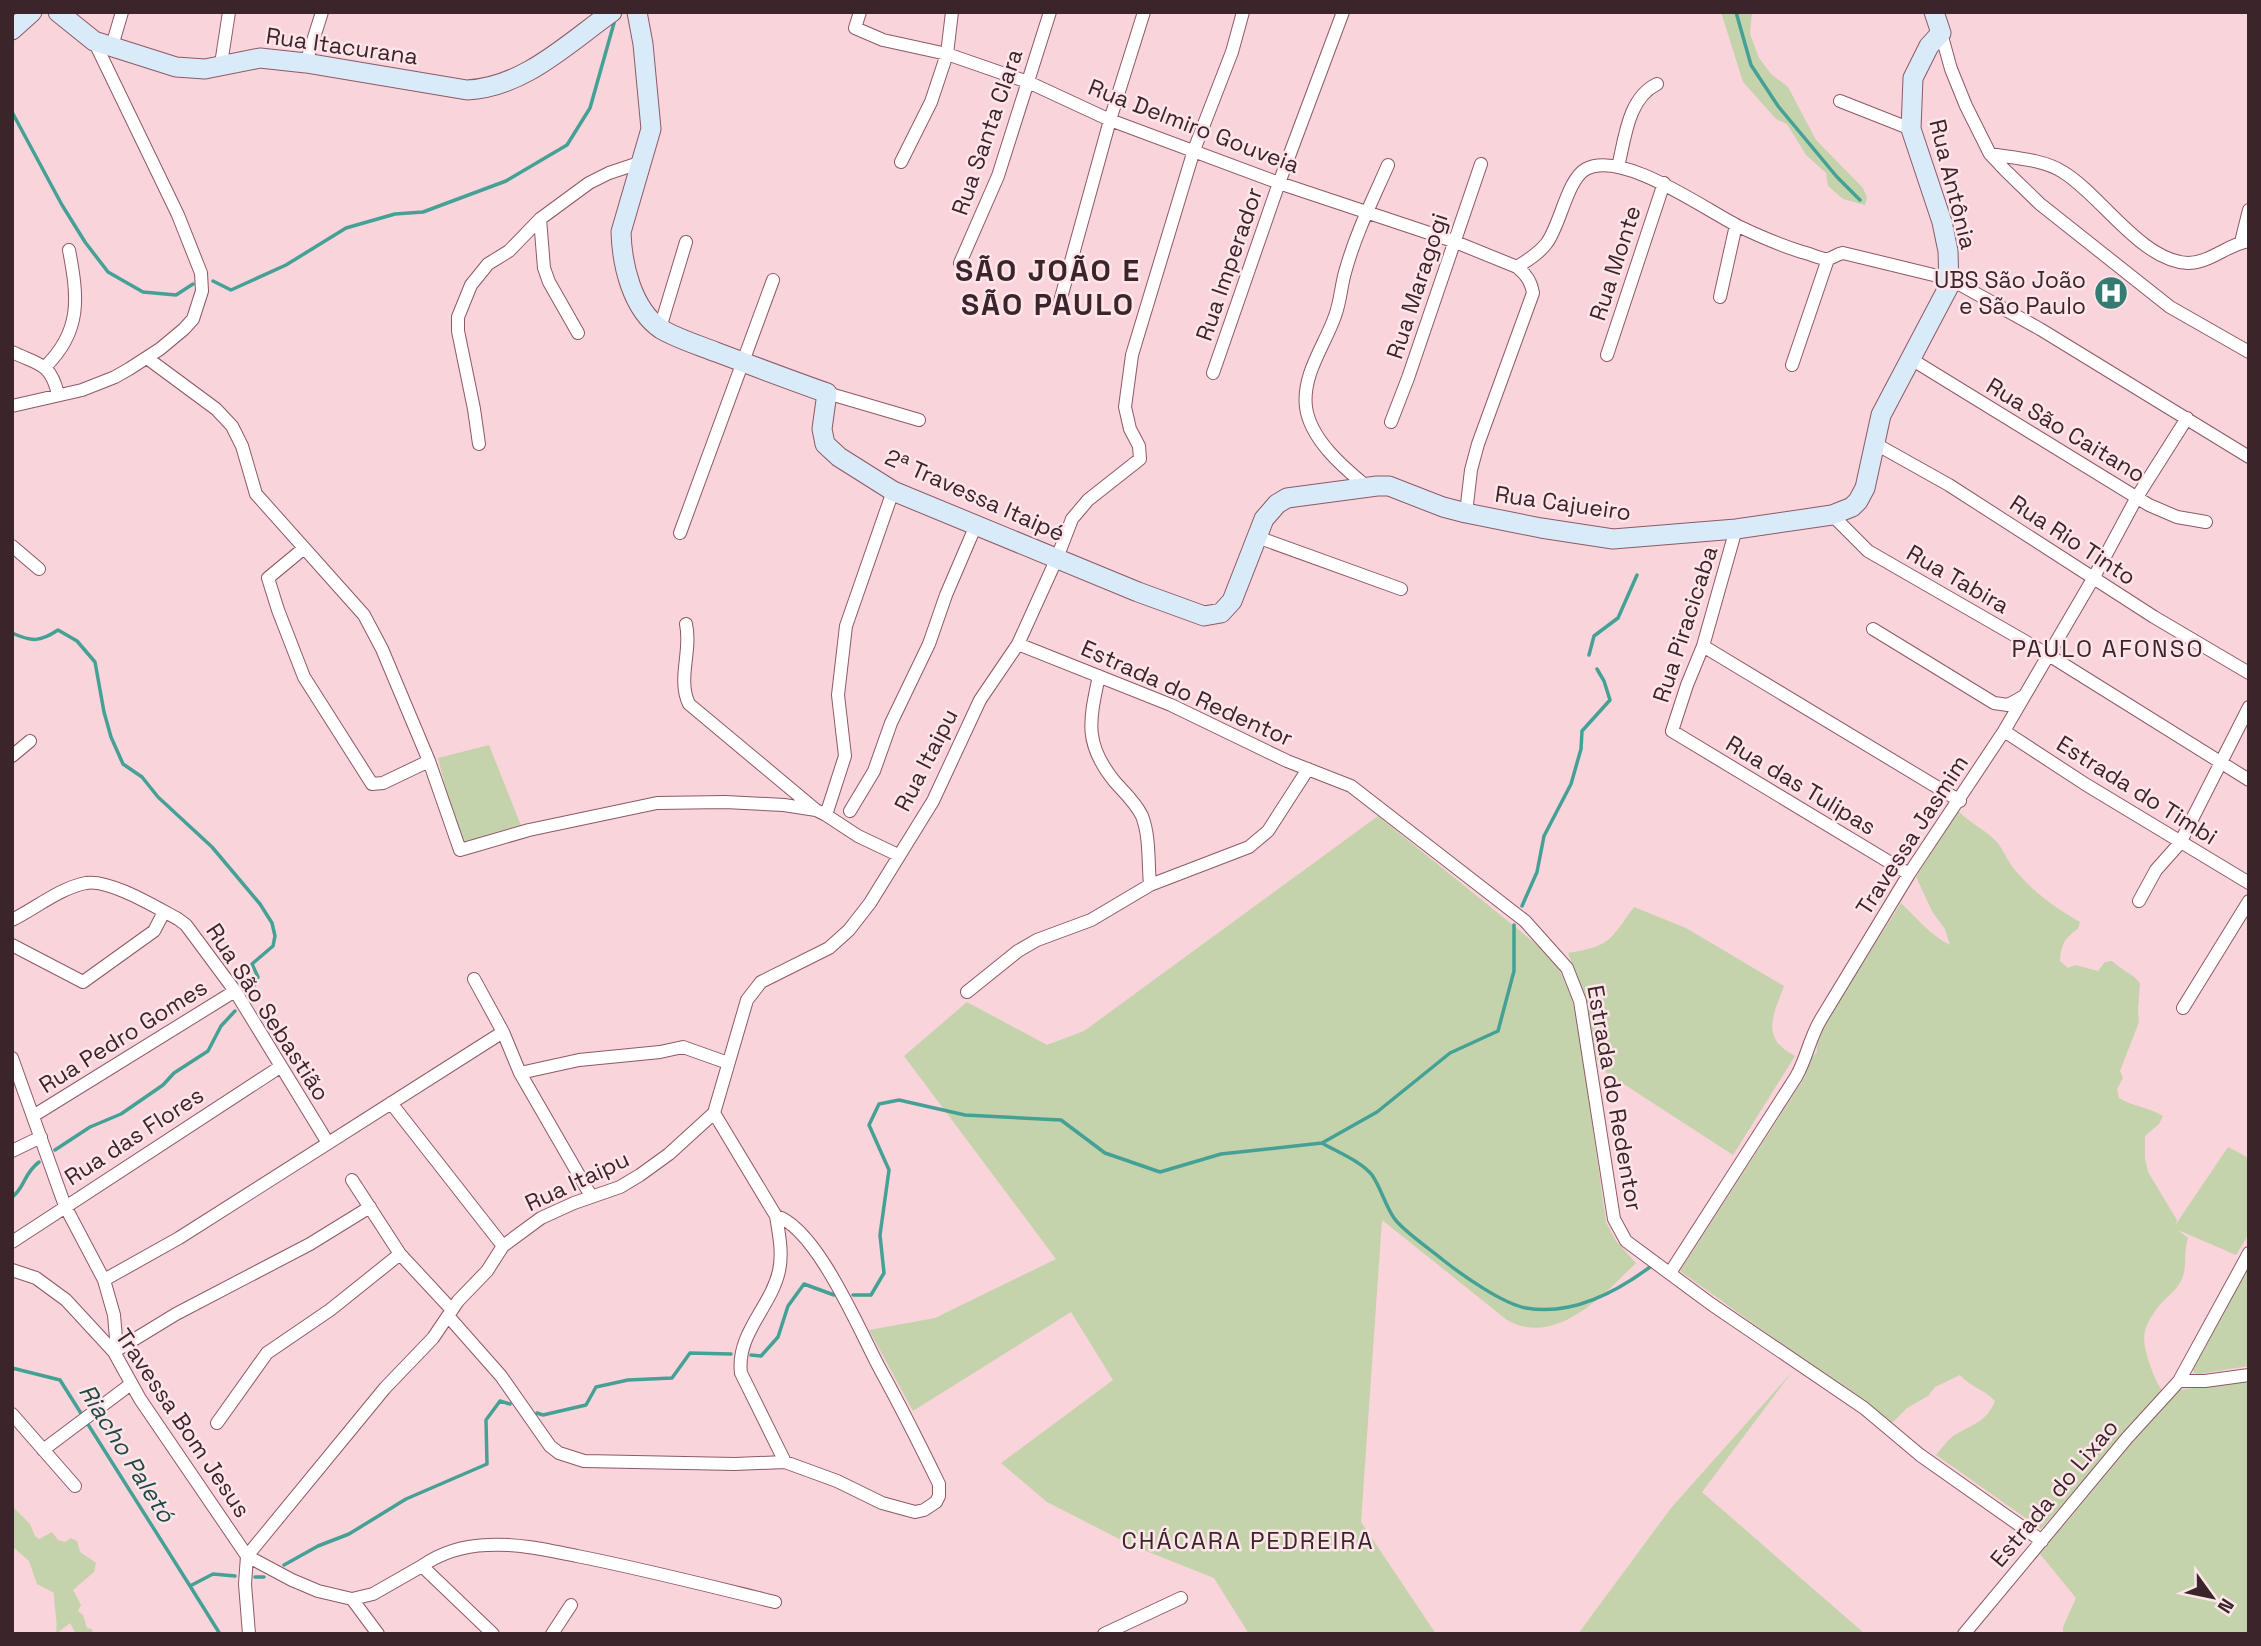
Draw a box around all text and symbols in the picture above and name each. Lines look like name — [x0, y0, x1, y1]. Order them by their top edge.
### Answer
street label: Rua Itacurana — [264, 20, 420, 72]
street label: Rua Santa Clara — [945, 45, 1029, 219]
street label: Rua Delmiro Gouveia — [1084, 72, 1304, 180]
street label: Rua Antônia — [1922, 116, 1984, 252]
street label: Rua Imperador — [1189, 183, 1269, 345]
street label: Rua Monte — [1582, 202, 1648, 324]
street label: Rua Maragogi — [1379, 209, 1455, 363]
district label: SÃO JOÃO E SÃO PAULO — [955, 251, 1141, 324]
place label: UBS São João e São Paulo — [1934, 265, 2086, 321]
hospital icon: UBS São João e São Paulo — [2092, 274, 2130, 312]
street label: Rua São Caitano — [1981, 371, 2151, 489]
street label: 2ª Travessa Itaipé — [880, 442, 1070, 548]
street label: Rua Cajueiro — [1493, 479, 1633, 527]
street label: Rua Rio Tinto — [2004, 488, 2142, 592]
street label: Rua Tabira — [1901, 538, 2015, 620]
street label: Rua Piracicaba — [1646, 542, 1724, 706]
street label: Estrada do Redentor — [1076, 633, 1298, 753]
district label: PAULO AFONSO — [2011, 633, 2205, 664]
street label: Rua Itaipu — [887, 703, 965, 817]
street label: Rua das Tulipas — [1720, 728, 1882, 842]
street label: Estrada do Timbi — [2051, 729, 2223, 851]
street label: Travessa Jasmim — [1849, 749, 1975, 921]
street label: Rua São Sebastião — [199, 918, 337, 1106]
street label: Rua Pedro Gomes — [33, 972, 213, 1100]
street label: Estrada do Redentor — [1580, 983, 1650, 1213]
street label: Rua das Flores — [59, 1080, 209, 1192]
street label: Rua Itaipu — [520, 1144, 634, 1218]
street label: Travessa Bom Jesus — [109, 1323, 257, 1523]
water label: Riacho Paletó — [72, 1378, 183, 1529]
street label: Estrada do Lixao — [1983, 1413, 2125, 1573]
district label: CHÁCARA PEDREIRA — [1121, 1525, 1375, 1556]
north arrow — [2177, 1562, 2247, 1632]
text: N — [2212, 1594, 2240, 1618]

